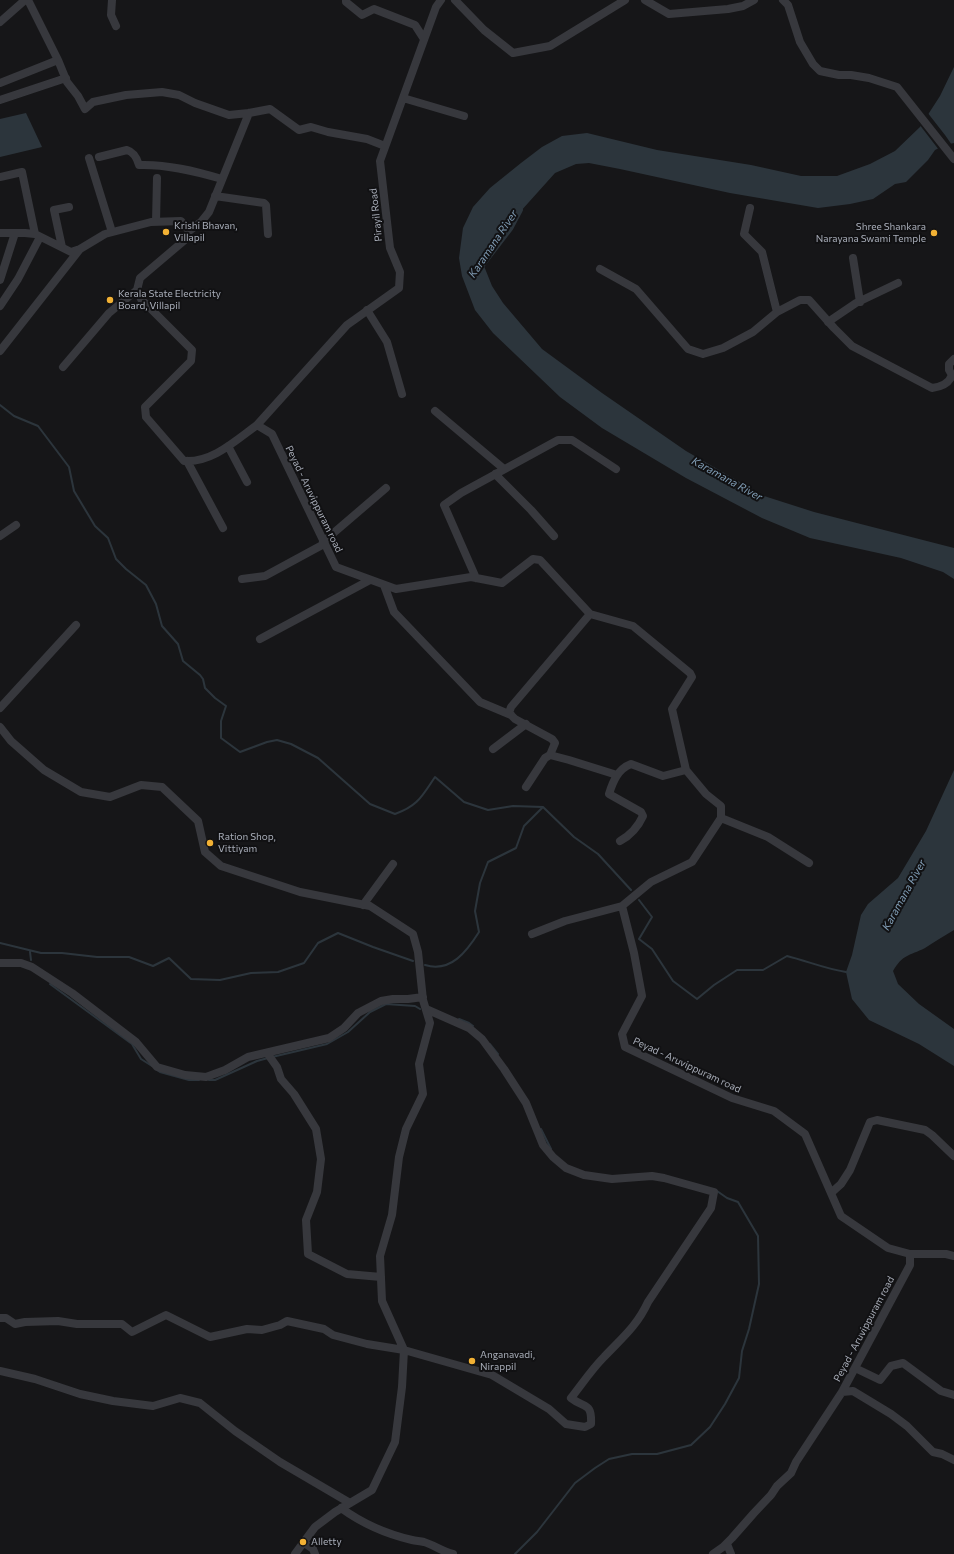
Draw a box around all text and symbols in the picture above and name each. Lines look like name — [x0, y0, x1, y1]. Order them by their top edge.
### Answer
street label: Pirayil Road — [367, 188, 385, 242]
water label: Karamana River — [466, 208, 520, 280]
place label: Krishi Bhavan, Villapil — [174, 220, 238, 244]
place label: Shree Shankara Narayana Swami Temple — [816, 221, 926, 244]
marker: Krishi Bhavan, Villapil — [161, 227, 171, 237]
marker: Shree Shankara Narayana Swami Temple — [929, 228, 939, 238]
place label: Kerala State Electricity Board, Villapil — [118, 288, 221, 312]
marker: Kerala State Electricity Board, Villapil — [105, 295, 115, 305]
street label: Peyad - Aruvippuram road — [283, 444, 345, 554]
water label: Karamana River — [689, 454, 765, 504]
place label: Ration Shop, Vittiyam — [218, 831, 276, 854]
marker: Ration Shop, Vittiyam — [205, 838, 215, 848]
water label: Karamana River — [879, 857, 929, 933]
street label: Peyad - Aruvippuram road — [631, 1035, 743, 1095]
street label: Peyad - Aruvippuram road — [831, 1274, 897, 1384]
place label: Anganavadi, Nirappil — [480, 1349, 535, 1372]
marker: Anganavadi, Nirappil — [467, 1356, 477, 1366]
place label: Alletty — [311, 1536, 342, 1548]
marker: Alletty — [298, 1537, 308, 1547]

